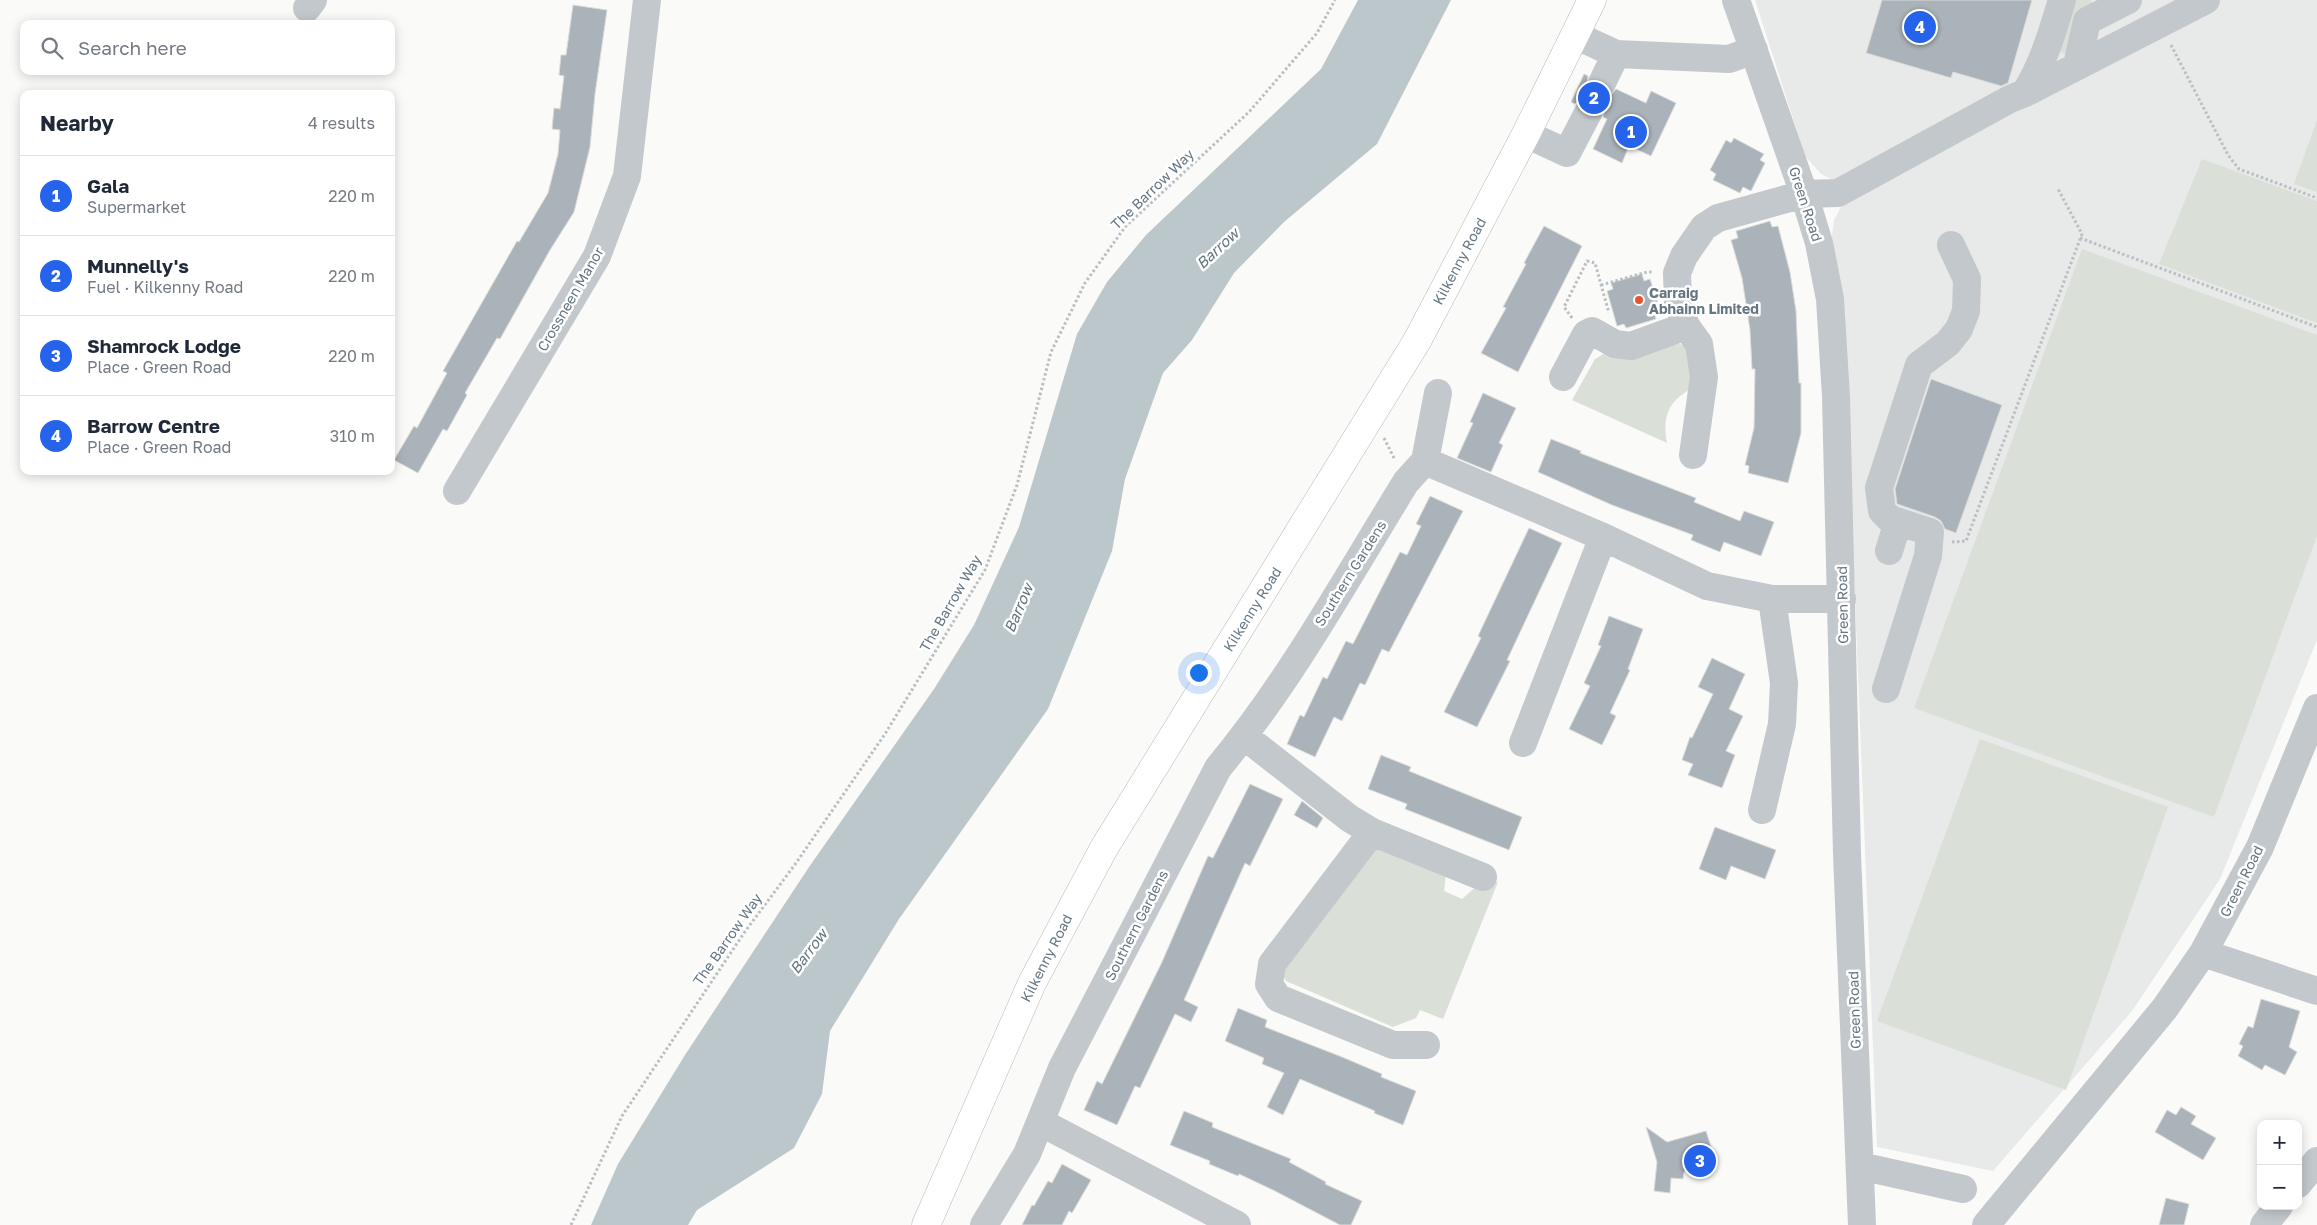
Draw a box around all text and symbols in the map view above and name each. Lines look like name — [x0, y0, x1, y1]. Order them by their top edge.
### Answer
pin: 4 — [1904, 8, 1936, 46]
search box — [20, 20, 395, 75]
icon: search — [38, 34, 66, 62]
text: Search here — [78, 36, 187, 59]
pin: 2 — [1578, 79, 1610, 117]
text: Nearby — [40, 110, 114, 136]
text: 4 results — [308, 113, 375, 133]
pin: 1 — [1615, 113, 1647, 151]
street label: The Barrow Way — [1107, 145, 1197, 233]
street label: Green Road — [1786, 164, 1826, 244]
text: Gala — [87, 174, 129, 197]
text: 1 — [52, 186, 60, 206]
text: 220 m — [328, 186, 375, 206]
text: Supermarket — [87, 197, 186, 217]
street label: Kilkenny Road — [1429, 215, 1489, 307]
water label: Barrow — [1192, 223, 1243, 272]
street label: Crossneen Manor — [533, 243, 607, 354]
text: Munnelly's — [87, 254, 189, 277]
text: 2 — [51, 266, 61, 286]
text: 220 m — [328, 266, 375, 286]
text: Fuel · Kilkenny Road — [87, 277, 243, 297]
place label: Carraig Abhainn Limited — [1649, 284, 1759, 317]
marker: Carraig Abhainn Limited — [1633, 294, 1645, 306]
text: Shamrock Lodge — [87, 334, 241, 357]
text: 3 — [51, 346, 61, 366]
text: 220 m — [328, 346, 375, 366]
text: Place · Green Road — [87, 357, 231, 377]
text: Barrow Centre — [87, 414, 220, 437]
text: 4 — [51, 426, 61, 446]
text: 310 m — [330, 426, 375, 446]
text: Place · Green Road — [87, 437, 231, 457]
street label: Southern Gardens — [1311, 517, 1389, 629]
street label: The Barrow Way — [916, 552, 985, 654]
street label: Kilkenny Road — [1219, 564, 1285, 654]
street label: Green Road — [1833, 566, 1851, 644]
water label: Barrow — [1000, 579, 1037, 635]
your location — [1186, 660, 1212, 686]
street label: Green Road — [2216, 842, 2266, 920]
street label: Southern Gardens — [1101, 867, 1171, 983]
street label: The Barrow Way — [689, 890, 765, 988]
street label: Kilkenny Road — [1017, 911, 1075, 1005]
water label: Barrow — [785, 924, 832, 977]
street label: Green Road — [1844, 971, 1864, 1049]
map controls — [2257, 1120, 2302, 1210]
button: + — [2257, 1120, 2302, 1165]
pin: 3 — [1684, 1142, 1716, 1180]
button: − — [2257, 1165, 2302, 1210]

